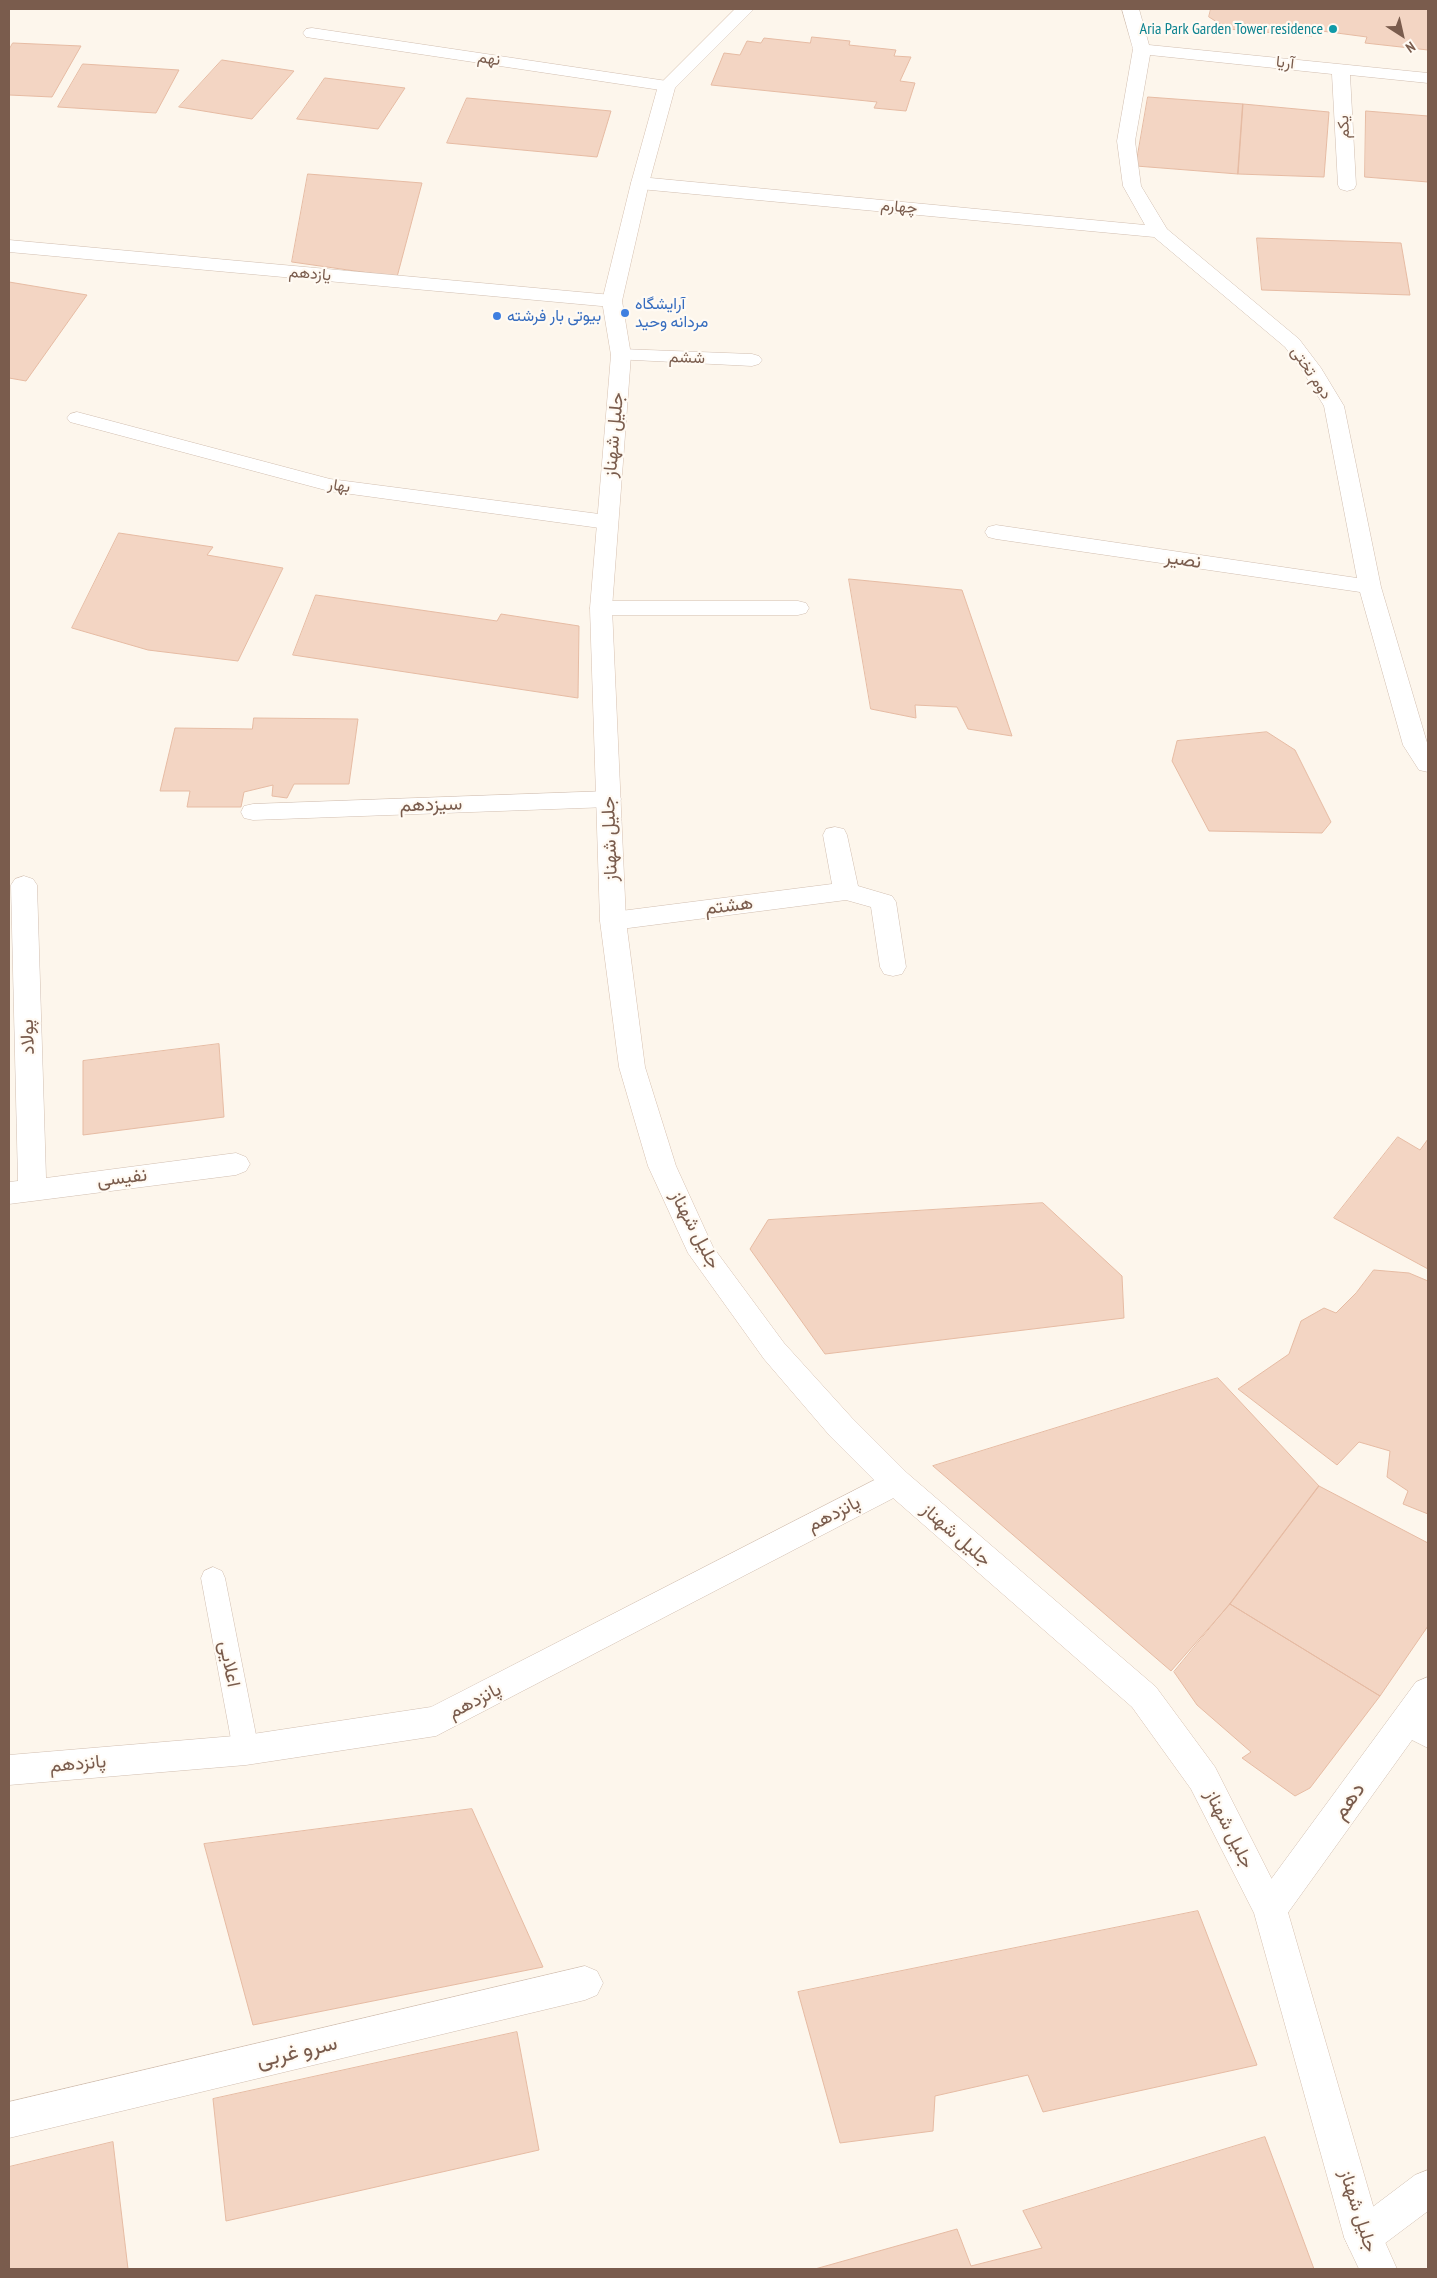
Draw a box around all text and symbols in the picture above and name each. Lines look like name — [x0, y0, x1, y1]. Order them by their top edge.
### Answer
north arrow — [1377, 10, 1427, 60]
place label: Aria Park Garden Tower residence — [1140, 19, 1323, 39]
marker: Aria Park Garden Tower residence — [1327, 23, 1339, 35]
text: N — [1402, 38, 1419, 57]
street label: نهم — [476, 48, 502, 70]
street label: آریا — [1275, 52, 1295, 74]
street label: یکم — [1334, 115, 1354, 139]
street label: چهارم — [880, 196, 918, 218]
street label: یازدهم — [288, 263, 332, 285]
place label: آرایشگاه مردانه وحید — [635, 294, 708, 332]
place label: بیوتی بار فرشته — [507, 306, 601, 326]
marker: آرایشگاه مردانه وحید — [619, 307, 631, 319]
marker: بیوتی بار فرشته — [491, 310, 503, 322]
street label: دوم تختی — [1286, 343, 1336, 403]
street label: ششم — [669, 348, 705, 368]
street label: جلیل شهناز — [599, 391, 629, 479]
street label: بهار — [326, 475, 352, 497]
street label: نصیر — [1163, 546, 1203, 574]
street label: سیزدهم — [399, 793, 463, 817]
street label: جلیل شهناز — [597, 796, 623, 882]
street label: هشتم — [704, 892, 754, 920]
street label: پولاد — [16, 1019, 40, 1055]
street label: نفیسی — [96, 1164, 148, 1192]
street label: جلیل شهناز — [665, 1187, 725, 1273]
street label: پانزدهم — [804, 1491, 864, 1537]
street label: جلیل شهناز — [916, 1498, 996, 1572]
street label: اعلایی — [213, 1639, 245, 1689]
street label: پانزدهم — [445, 1678, 505, 1724]
street label: پانزدهم — [49, 1750, 107, 1778]
street label: دهم — [1327, 1777, 1371, 1825]
street label: جلیل شهناز — [1199, 1786, 1259, 1872]
street label: سرو غربی — [254, 2030, 340, 2074]
street label: جلیل شهناز — [1334, 2167, 1382, 2255]

